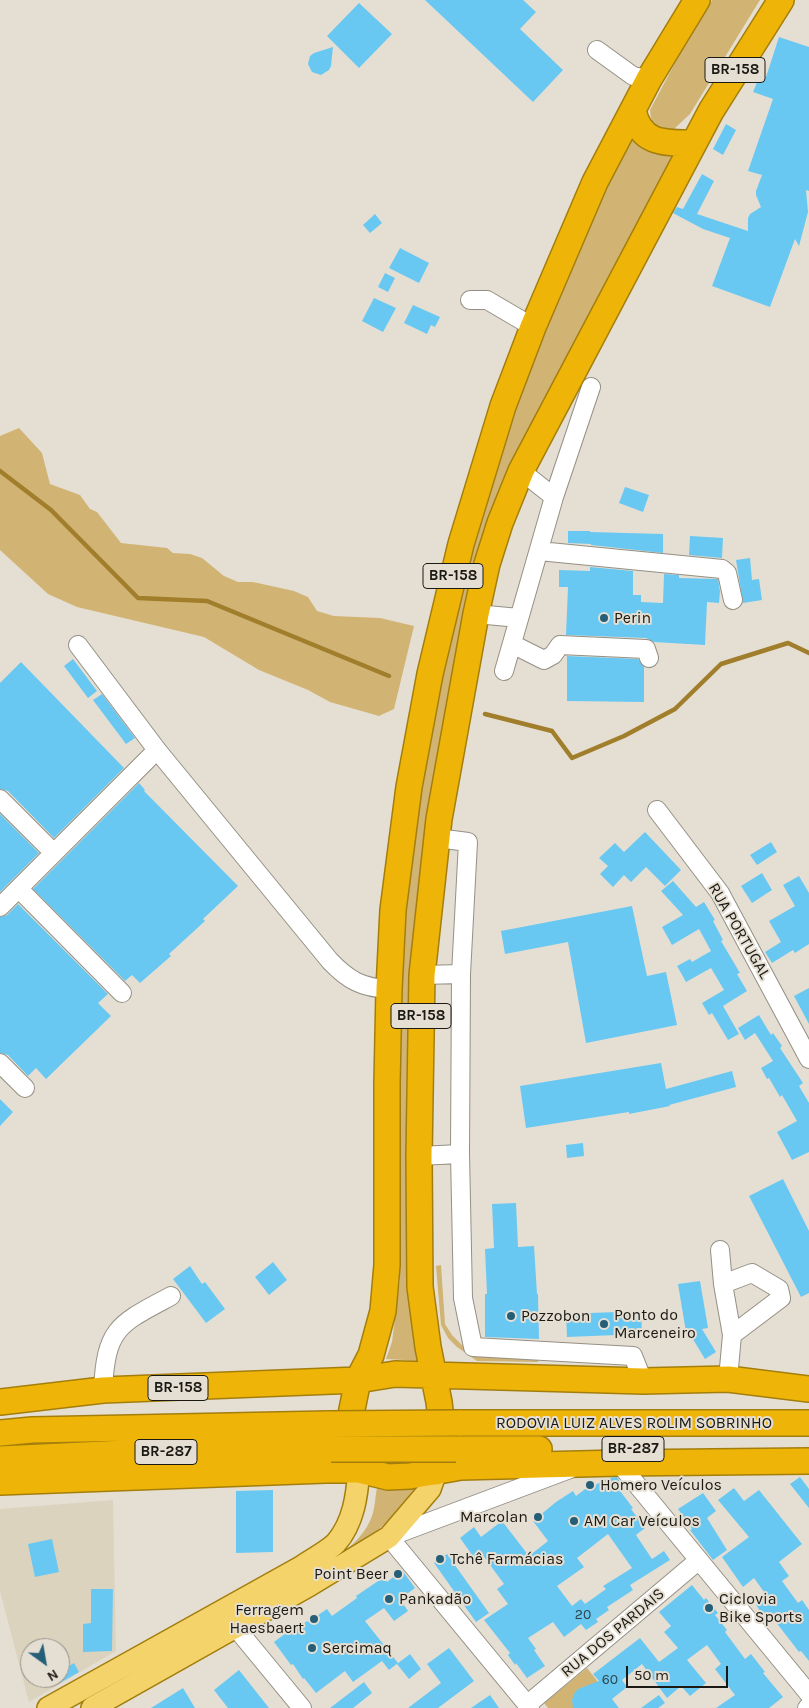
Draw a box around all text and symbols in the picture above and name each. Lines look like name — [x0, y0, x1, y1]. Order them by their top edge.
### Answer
road number: BR-158 — [705, 58, 765, 82]
road number: BR-158 — [423, 564, 483, 588]
place label: Perin — [614, 608, 651, 628]
marker: Perin — [598, 612, 610, 624]
street label: RUA PORTUGAL — [704, 880, 774, 982]
road number: BR-158 — [391, 1004, 451, 1028]
place label: Ponto do Marceneiro — [614, 1305, 696, 1343]
place label: Pozzobon — [521, 1306, 590, 1326]
marker: Pozzobon — [505, 1310, 517, 1322]
marker: Ponto do Marceneiro — [598, 1318, 610, 1330]
road number: BR-158 — [148, 1376, 208, 1400]
street label: RODOVIA LUIZ ALVES ROLIM SOBRINHO — [496, 1413, 772, 1433]
road number: BR-287 — [602, 1436, 664, 1462]
road number: BR-287 — [135, 1440, 197, 1464]
place label: Homero Veículos — [600, 1475, 722, 1495]
marker: Homero Veículos — [584, 1479, 596, 1491]
place label: Marcolan — [460, 1507, 528, 1527]
marker: Marcolan — [532, 1511, 544, 1523]
place label: AM Car Veículos — [584, 1511, 700, 1531]
marker: AM Car Veículos — [568, 1515, 580, 1527]
place label: Tchê Farmácias — [450, 1549, 563, 1569]
marker: Tchê Farmácias — [434, 1553, 446, 1565]
place label: Point Beer — [314, 1564, 388, 1584]
marker: Point Beer — [392, 1568, 404, 1580]
street label: RUA DOS PARDAIS — [558, 1584, 668, 1682]
place label: Pankadão — [399, 1589, 471, 1609]
place label: Ciclovia Bike Sports — [719, 1589, 803, 1627]
marker: Pankadão — [383, 1593, 395, 1605]
place label: Ferragem Haesbaert — [230, 1600, 304, 1638]
marker: Ciclovia Bike Sports — [703, 1602, 715, 1614]
house number: 20 — [575, 1607, 591, 1623]
marker: Ferragem Haesbaert — [308, 1613, 320, 1625]
north arrow — [20, 1638, 70, 1688]
place label: Sercimaq — [322, 1638, 392, 1658]
marker: Sercimaq — [306, 1642, 318, 1654]
scale bar — [629, 1656, 732, 1688]
text: N — [44, 1665, 61, 1685]
text: 50 m — [634, 1666, 669, 1684]
house number: 60 — [602, 1672, 618, 1688]

